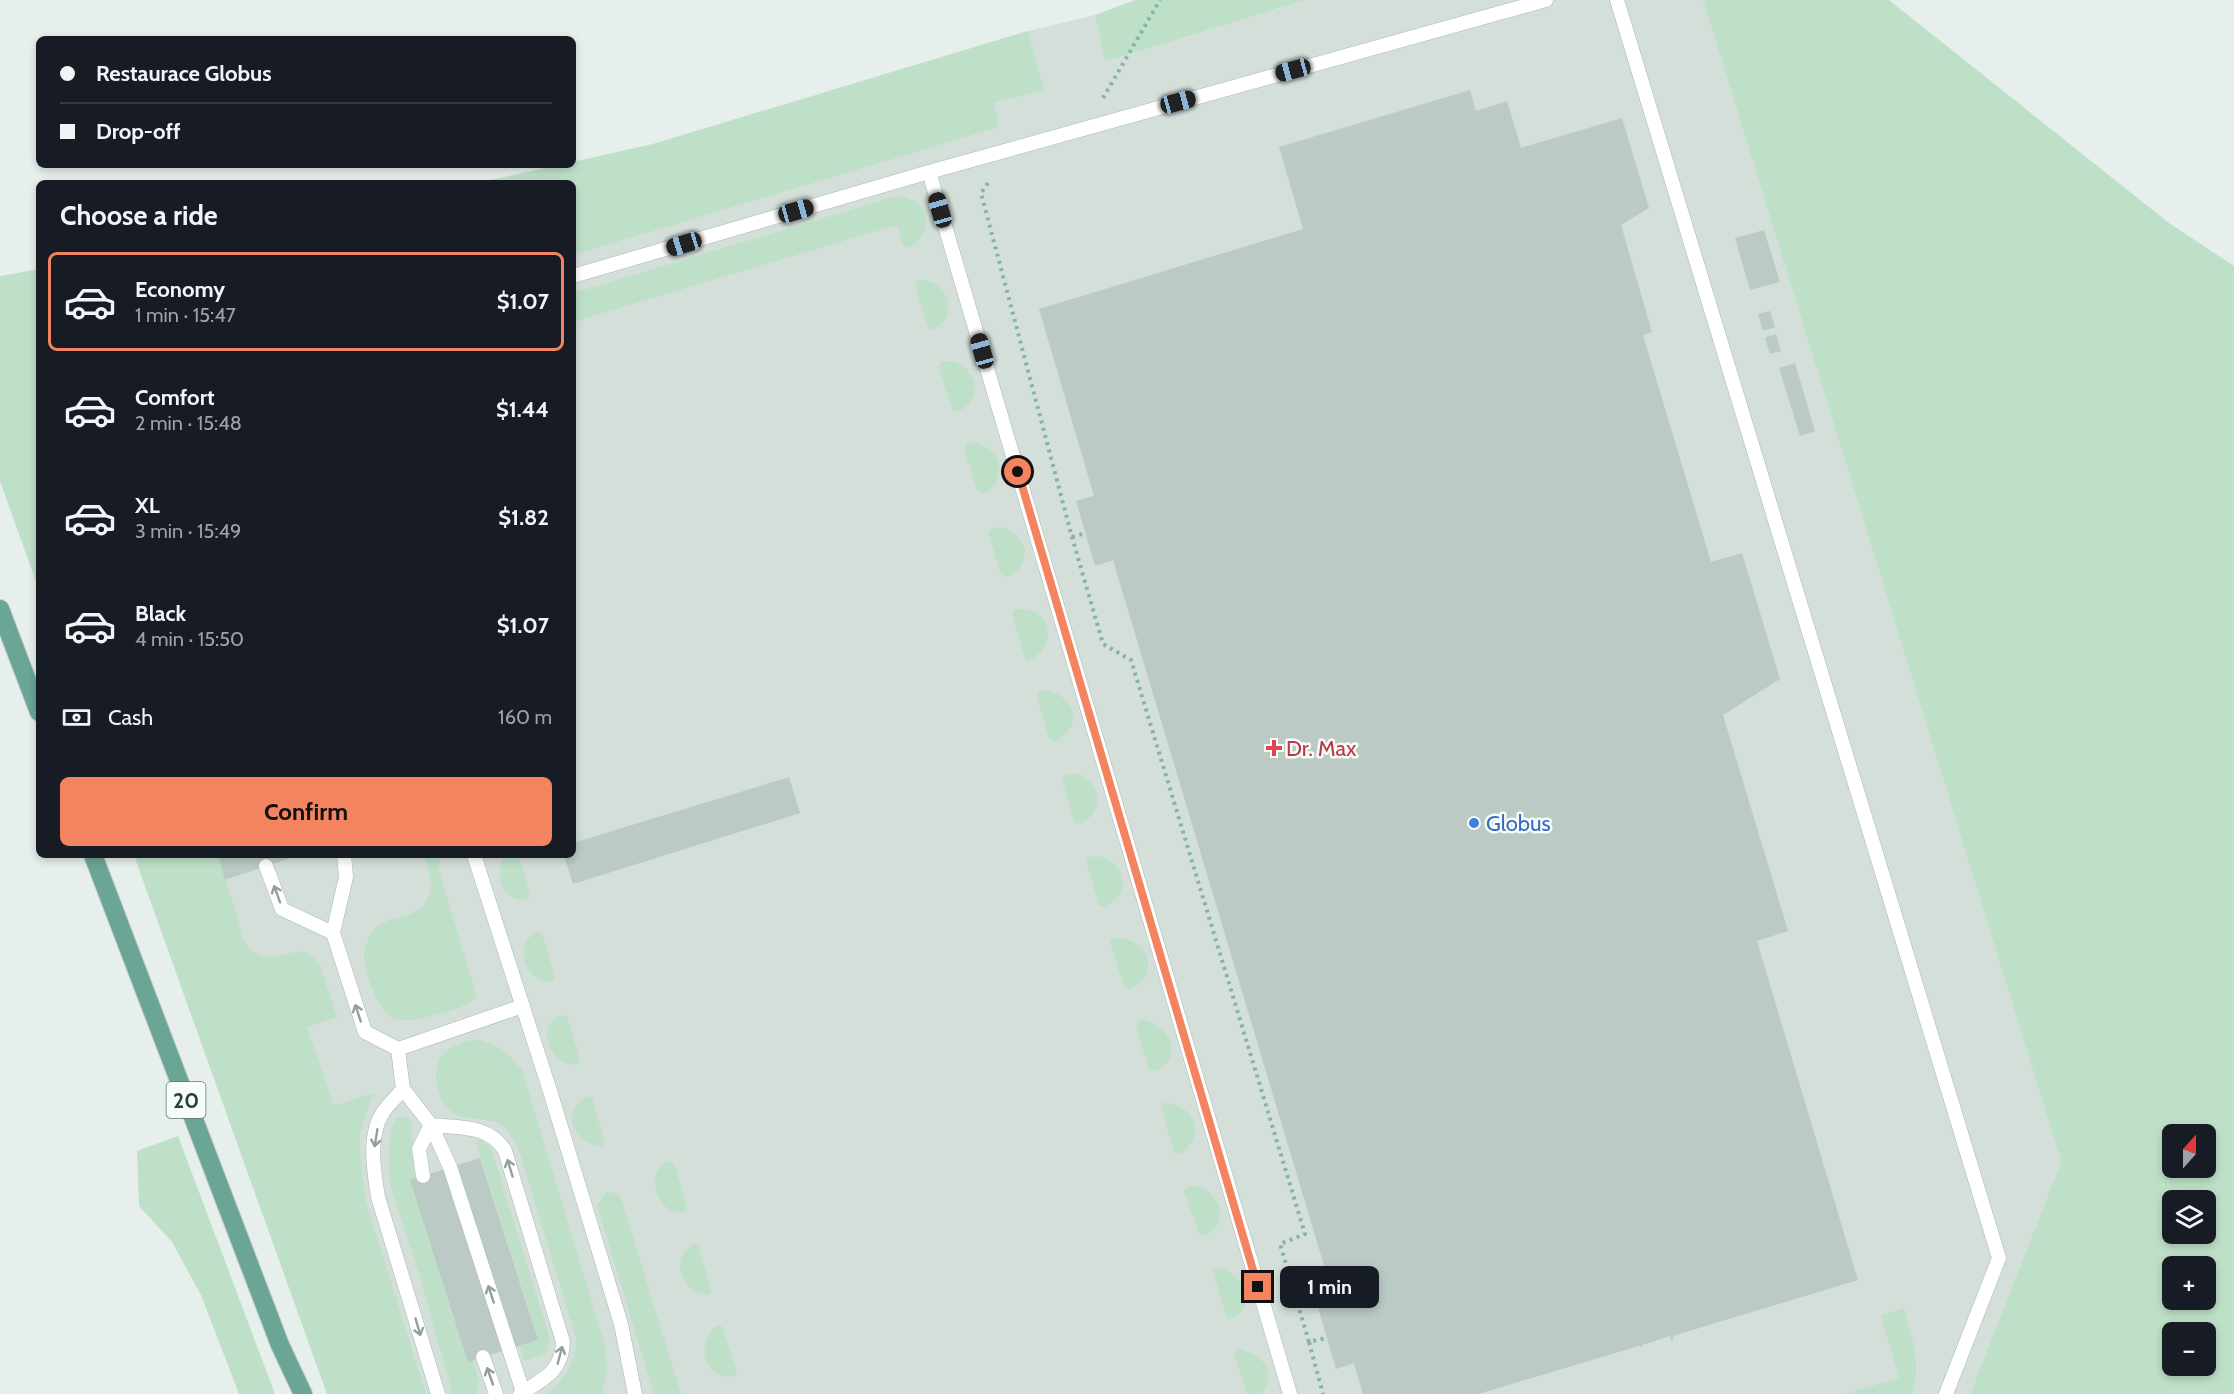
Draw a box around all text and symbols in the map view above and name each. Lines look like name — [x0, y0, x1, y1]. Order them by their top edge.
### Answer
car — [1273, 57, 1313, 83]
text: Restaurace Globus — [96, 60, 272, 87]
car — [1158, 89, 1198, 115]
text: Drop-off — [96, 118, 180, 145]
car — [926, 190, 954, 230]
car — [776, 197, 816, 225]
text: Choose a ride — [60, 199, 218, 232]
car — [664, 230, 704, 258]
icon: car — [63, 275, 117, 329]
text: Economy — [135, 276, 225, 303]
text: $1.07 — [497, 288, 549, 315]
text: 1 min · 15:47 — [135, 303, 236, 327]
car — [968, 331, 996, 371]
icon: car — [63, 383, 117, 437]
text: Comfort — [135, 384, 214, 411]
text: $1.44 — [496, 396, 549, 423]
text: 2 min · 15:48 — [135, 411, 242, 435]
route start — [1004, 458, 1031, 485]
icon: car — [63, 491, 117, 545]
text: XL — [135, 492, 160, 519]
text: $1.82 — [498, 504, 549, 531]
text: 3 min · 15:49 — [135, 519, 241, 543]
icon: car — [63, 599, 117, 653]
text: Black — [135, 600, 186, 627]
text: $1.07 — [497, 612, 549, 639]
text: 4 min · 15:50 — [135, 627, 244, 651]
icon: cash — [60, 701, 93, 734]
text: Cash — [108, 704, 153, 731]
text: 160 m — [498, 705, 552, 729]
place label: Dr. Max — [1286, 735, 1357, 762]
marker: Dr. Max — [1267, 741, 1281, 755]
button: Confirm — [60, 777, 552, 846]
place label: Globus — [1486, 810, 1551, 837]
marker: Globus — [1467, 816, 1481, 830]
one-way arrow — [270, 885, 281, 904]
one-way arrow — [352, 1004, 363, 1023]
road number: 20 — [166, 1082, 206, 1118]
north arrow — [2162, 1124, 2216, 1178]
map controls — [2162, 1124, 2216, 1376]
one-way arrow — [370, 1128, 381, 1147]
one-way arrow — [504, 1159, 515, 1178]
button: layers — [2162, 1190, 2216, 1244]
button: + — [2162, 1256, 2216, 1310]
callout: 1 min — [1279, 1266, 1378, 1308]
route end — [1244, 1273, 1271, 1300]
text: 1 min — [1307, 1275, 1352, 1299]
one-way arrow — [485, 1284, 496, 1303]
one-way arrow — [413, 1317, 424, 1336]
button: − — [2162, 1322, 2216, 1376]
one-way arrow — [556, 1345, 567, 1364]
one-way arrow — [483, 1367, 494, 1386]

